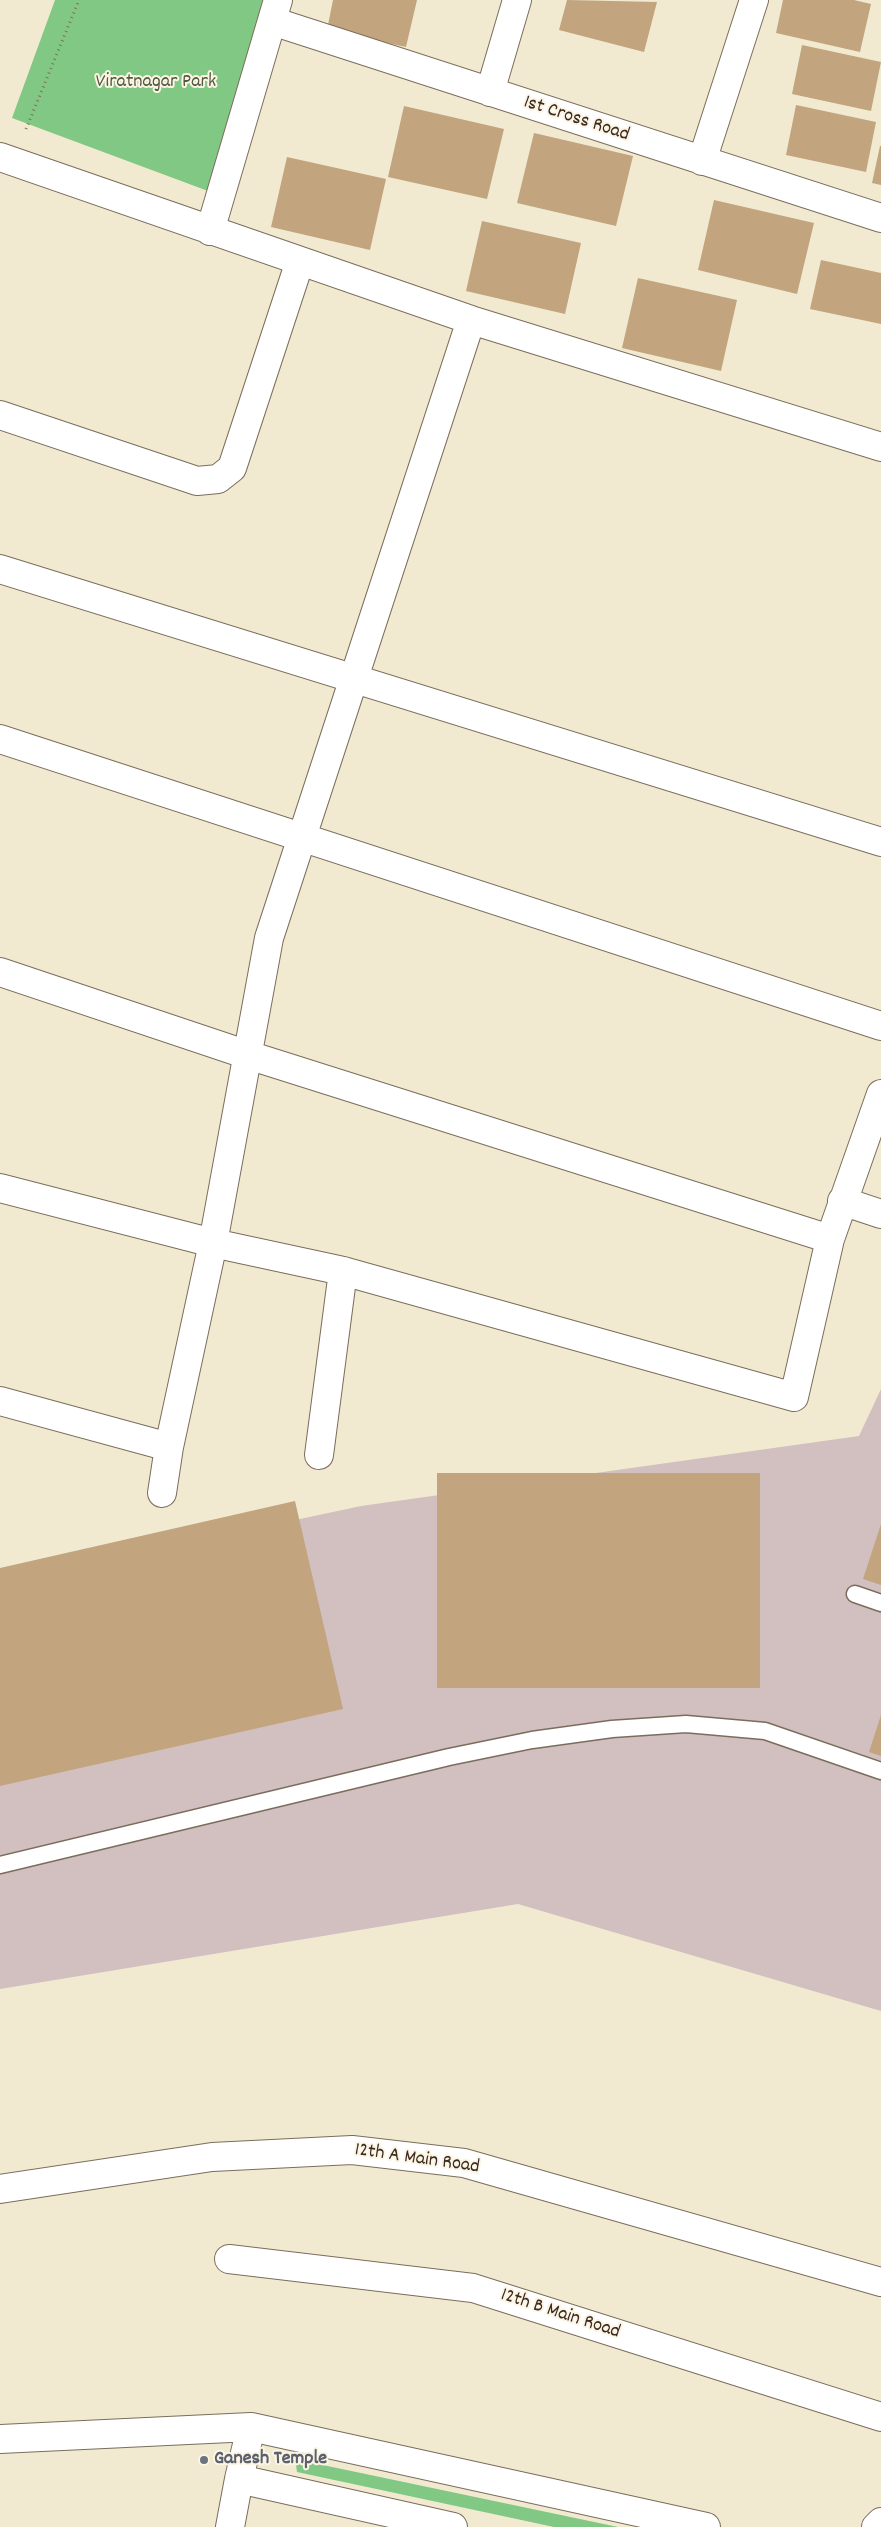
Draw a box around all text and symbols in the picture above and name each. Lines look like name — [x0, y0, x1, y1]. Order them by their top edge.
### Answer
park label: Viratnagar Park — [96, 71, 216, 95]
street label: 1st Cross Road — [520, 92, 632, 148]
street label: 12th A Main Road — [353, 2139, 481, 2181]
street label: 12th B Main Road — [497, 2284, 623, 2346]
place label: Ganesh Temple — [214, 2448, 327, 2472]
marker: Ganesh Temple — [198, 2454, 210, 2466]

